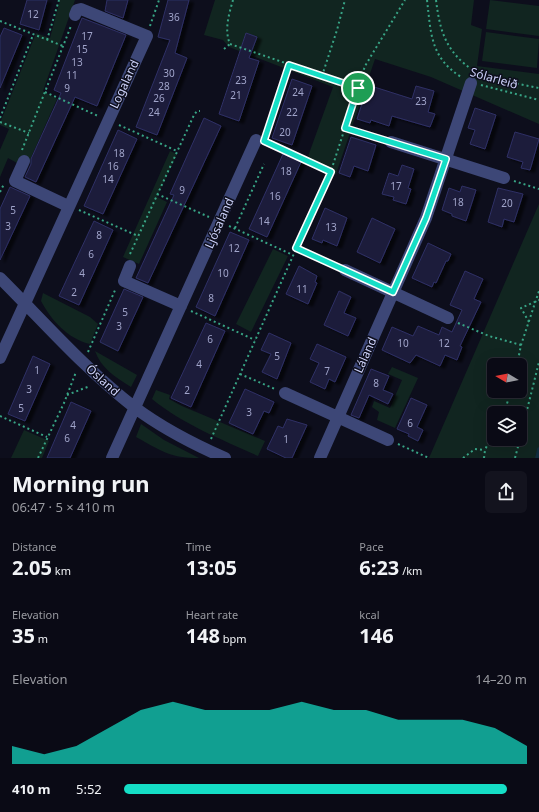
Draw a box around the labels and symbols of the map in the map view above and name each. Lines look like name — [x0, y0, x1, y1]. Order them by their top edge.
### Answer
house number: 12 — [27, 7, 39, 21]
house number: 36 — [168, 10, 180, 24]
house number: 17 — [81, 29, 93, 43]
house number: 15 — [76, 42, 88, 56]
house number: 13 — [71, 55, 83, 69]
street label: Logaland — [105, 57, 143, 111]
street label: Sólarleið — [468, 63, 520, 93]
house number: 30 — [163, 66, 175, 80]
house number: 11 — [66, 68, 78, 82]
pin — [341, 71, 375, 105]
house number: 23 — [235, 73, 247, 87]
house number: 28 — [158, 79, 170, 93]
house number: 9 — [64, 81, 70, 95]
house number: 24 — [292, 85, 304, 99]
house number: 21 — [230, 88, 242, 102]
house number: 26 — [153, 91, 165, 105]
house number: 23 — [415, 94, 427, 108]
house number: 24 — [148, 105, 160, 119]
house number: 22 — [286, 105, 298, 119]
house number: 20 — [279, 125, 291, 139]
house number: 18 — [113, 146, 125, 160]
house number: 16 — [107, 159, 119, 173]
house number: 18 — [280, 164, 292, 178]
house number: 14 — [102, 172, 114, 186]
house number: 17 — [390, 179, 402, 193]
house number: 9 — [179, 183, 185, 197]
house number: 16 — [269, 189, 281, 203]
street label: Ljósaland — [200, 195, 238, 251]
house number: 18 — [452, 195, 464, 209]
house number: 20 — [501, 196, 513, 210]
house number: 5 — [10, 203, 16, 217]
house number: 14 — [258, 214, 270, 228]
house number: 3 — [5, 219, 11, 233]
house number: 13 — [325, 220, 337, 234]
house number: 8 — [96, 228, 102, 242]
house number: 12 — [228, 241, 240, 255]
house number: 6 — [88, 247, 94, 261]
house number: 4 — [79, 266, 85, 280]
house number: 10 — [217, 266, 229, 280]
house number: 11 — [296, 282, 308, 296]
house number: 2 — [71, 285, 77, 299]
house number: 8 — [208, 291, 214, 305]
house number: 5 — [122, 305, 128, 319]
house number: 3 — [116, 319, 122, 333]
house number: 6 — [207, 332, 213, 346]
street label: Láland — [350, 334, 380, 376]
house number: 10 — [397, 336, 409, 350]
house number: 12 — [438, 336, 450, 350]
house number: 5 — [274, 349, 280, 363]
house number: 4 — [196, 357, 202, 371]
north arrow — [487, 358, 527, 398]
street label: Ósland — [83, 360, 123, 400]
house number: 1 — [34, 363, 40, 377]
house number: 7 — [324, 364, 330, 378]
house number: 8 — [373, 376, 379, 390]
house number: 3 — [26, 382, 32, 396]
house number: 2 — [184, 383, 190, 397]
house number: 5 — [18, 401, 24, 415]
house number: 3 — [246, 405, 252, 419]
house number: 6 — [407, 416, 413, 430]
house number: 4 — [70, 418, 76, 432]
house number: 6 — [64, 431, 70, 445]
house number: 1 — [283, 432, 289, 446]

